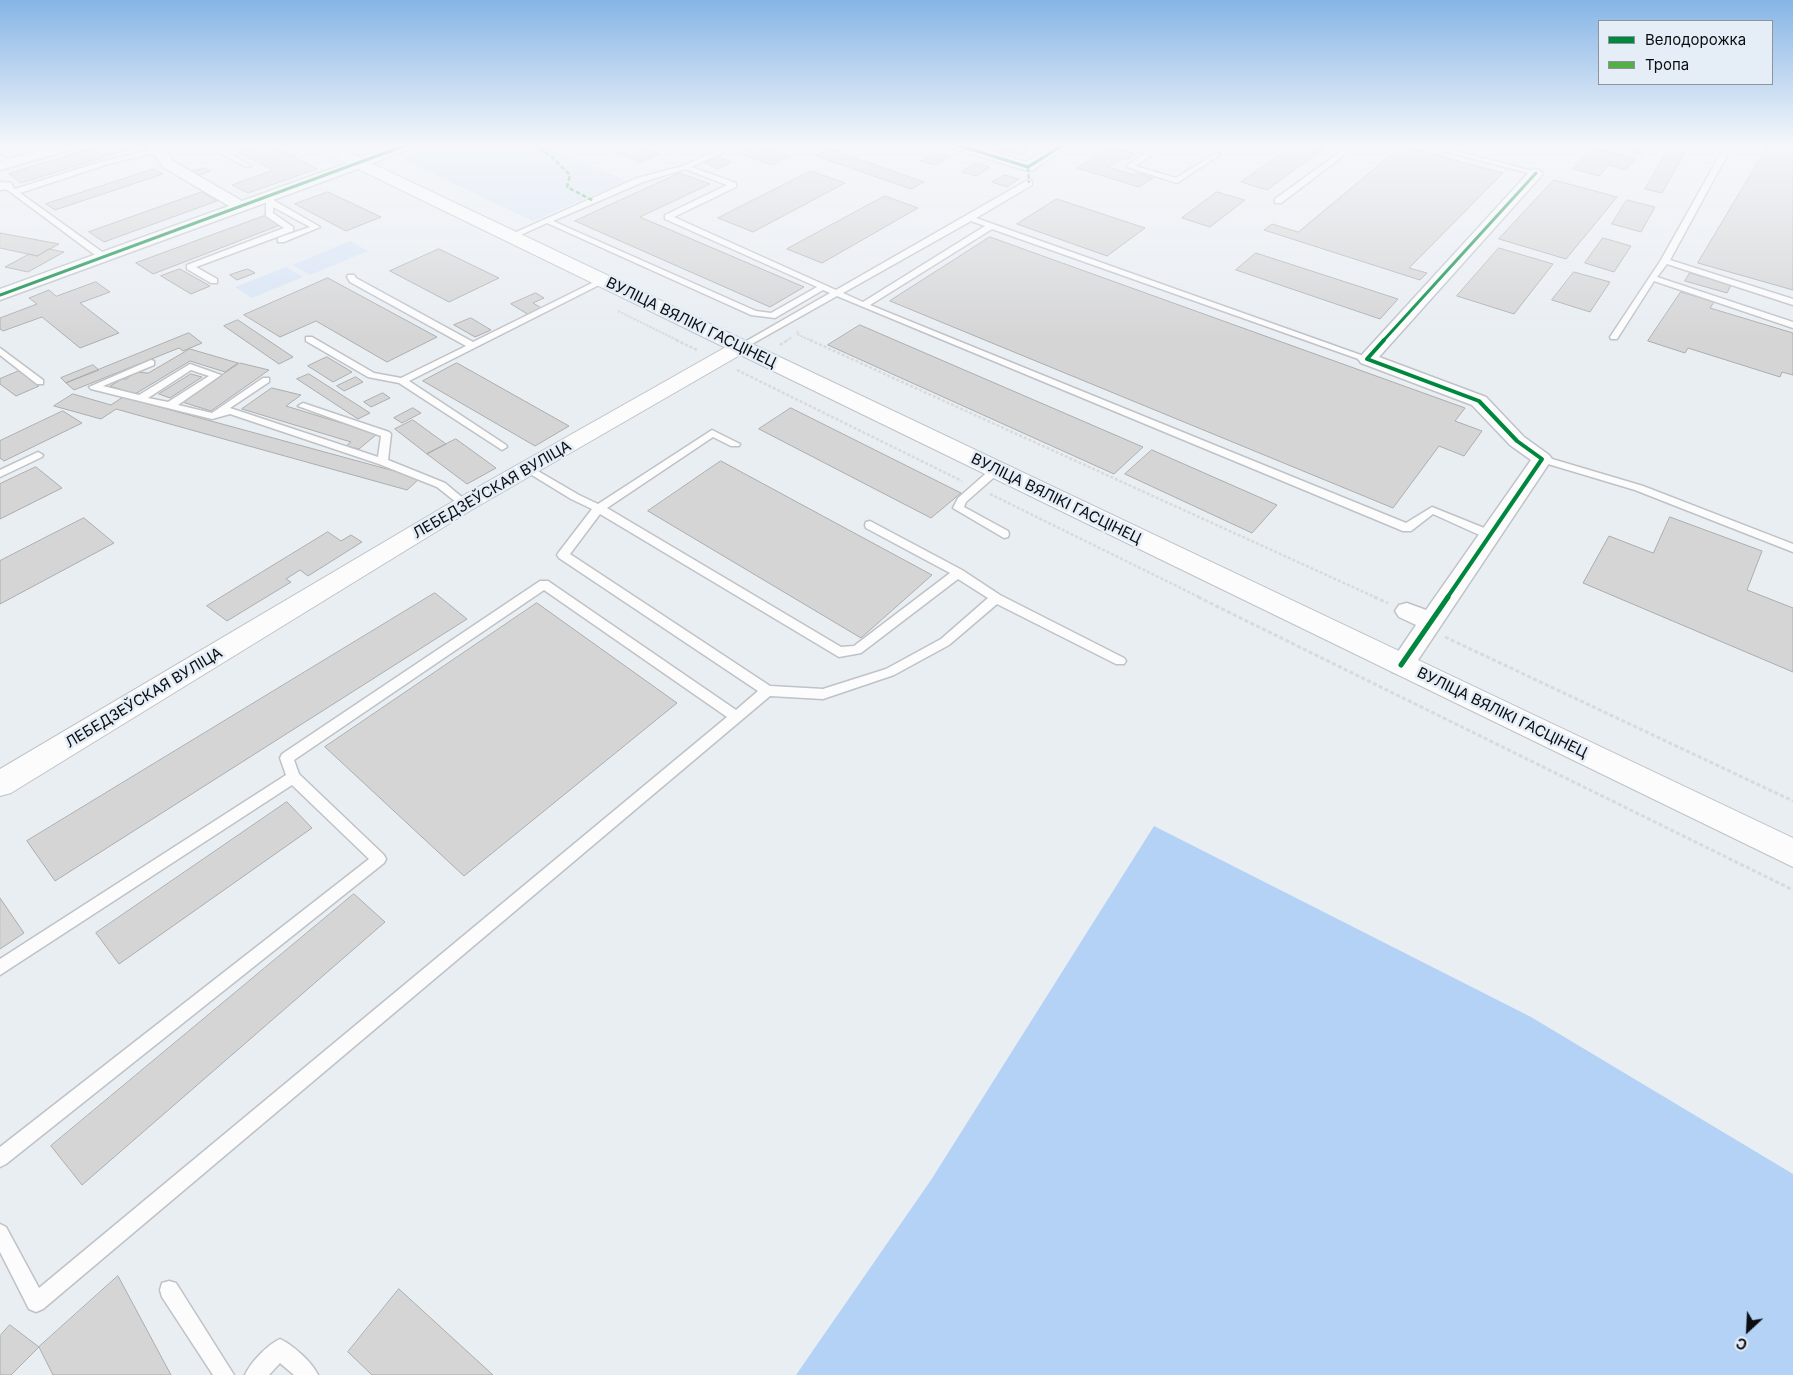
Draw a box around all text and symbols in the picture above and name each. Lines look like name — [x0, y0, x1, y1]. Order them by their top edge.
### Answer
legend — [1598, 20, 1773, 85]
text: Велодорожка — [1645, 30, 1746, 49]
text: Тропа — [1645, 55, 1689, 74]
street label: ВУЛІЦА ВЯЛІКІ ГАСЦІНЕЦ — [603, 274, 779, 372]
street label: ЛЕБЕДЗЕЎСКАЯ ВУЛІЦА — [410, 437, 574, 543]
street label: ВУЛІЦА ВЯЛІКІ ГАСЦІНЕЦ — [968, 450, 1144, 548]
street label: ЛЕБЕДЗЕЎСКАЯ ВУЛІЦА — [62, 644, 226, 752]
street label: ВУЛІЦА ВЯЛІКІ ГАСЦІНЕЦ — [1414, 664, 1590, 762]
north arrow — [1723, 1305, 1773, 1355]
text: С — [1733, 1334, 1750, 1354]

